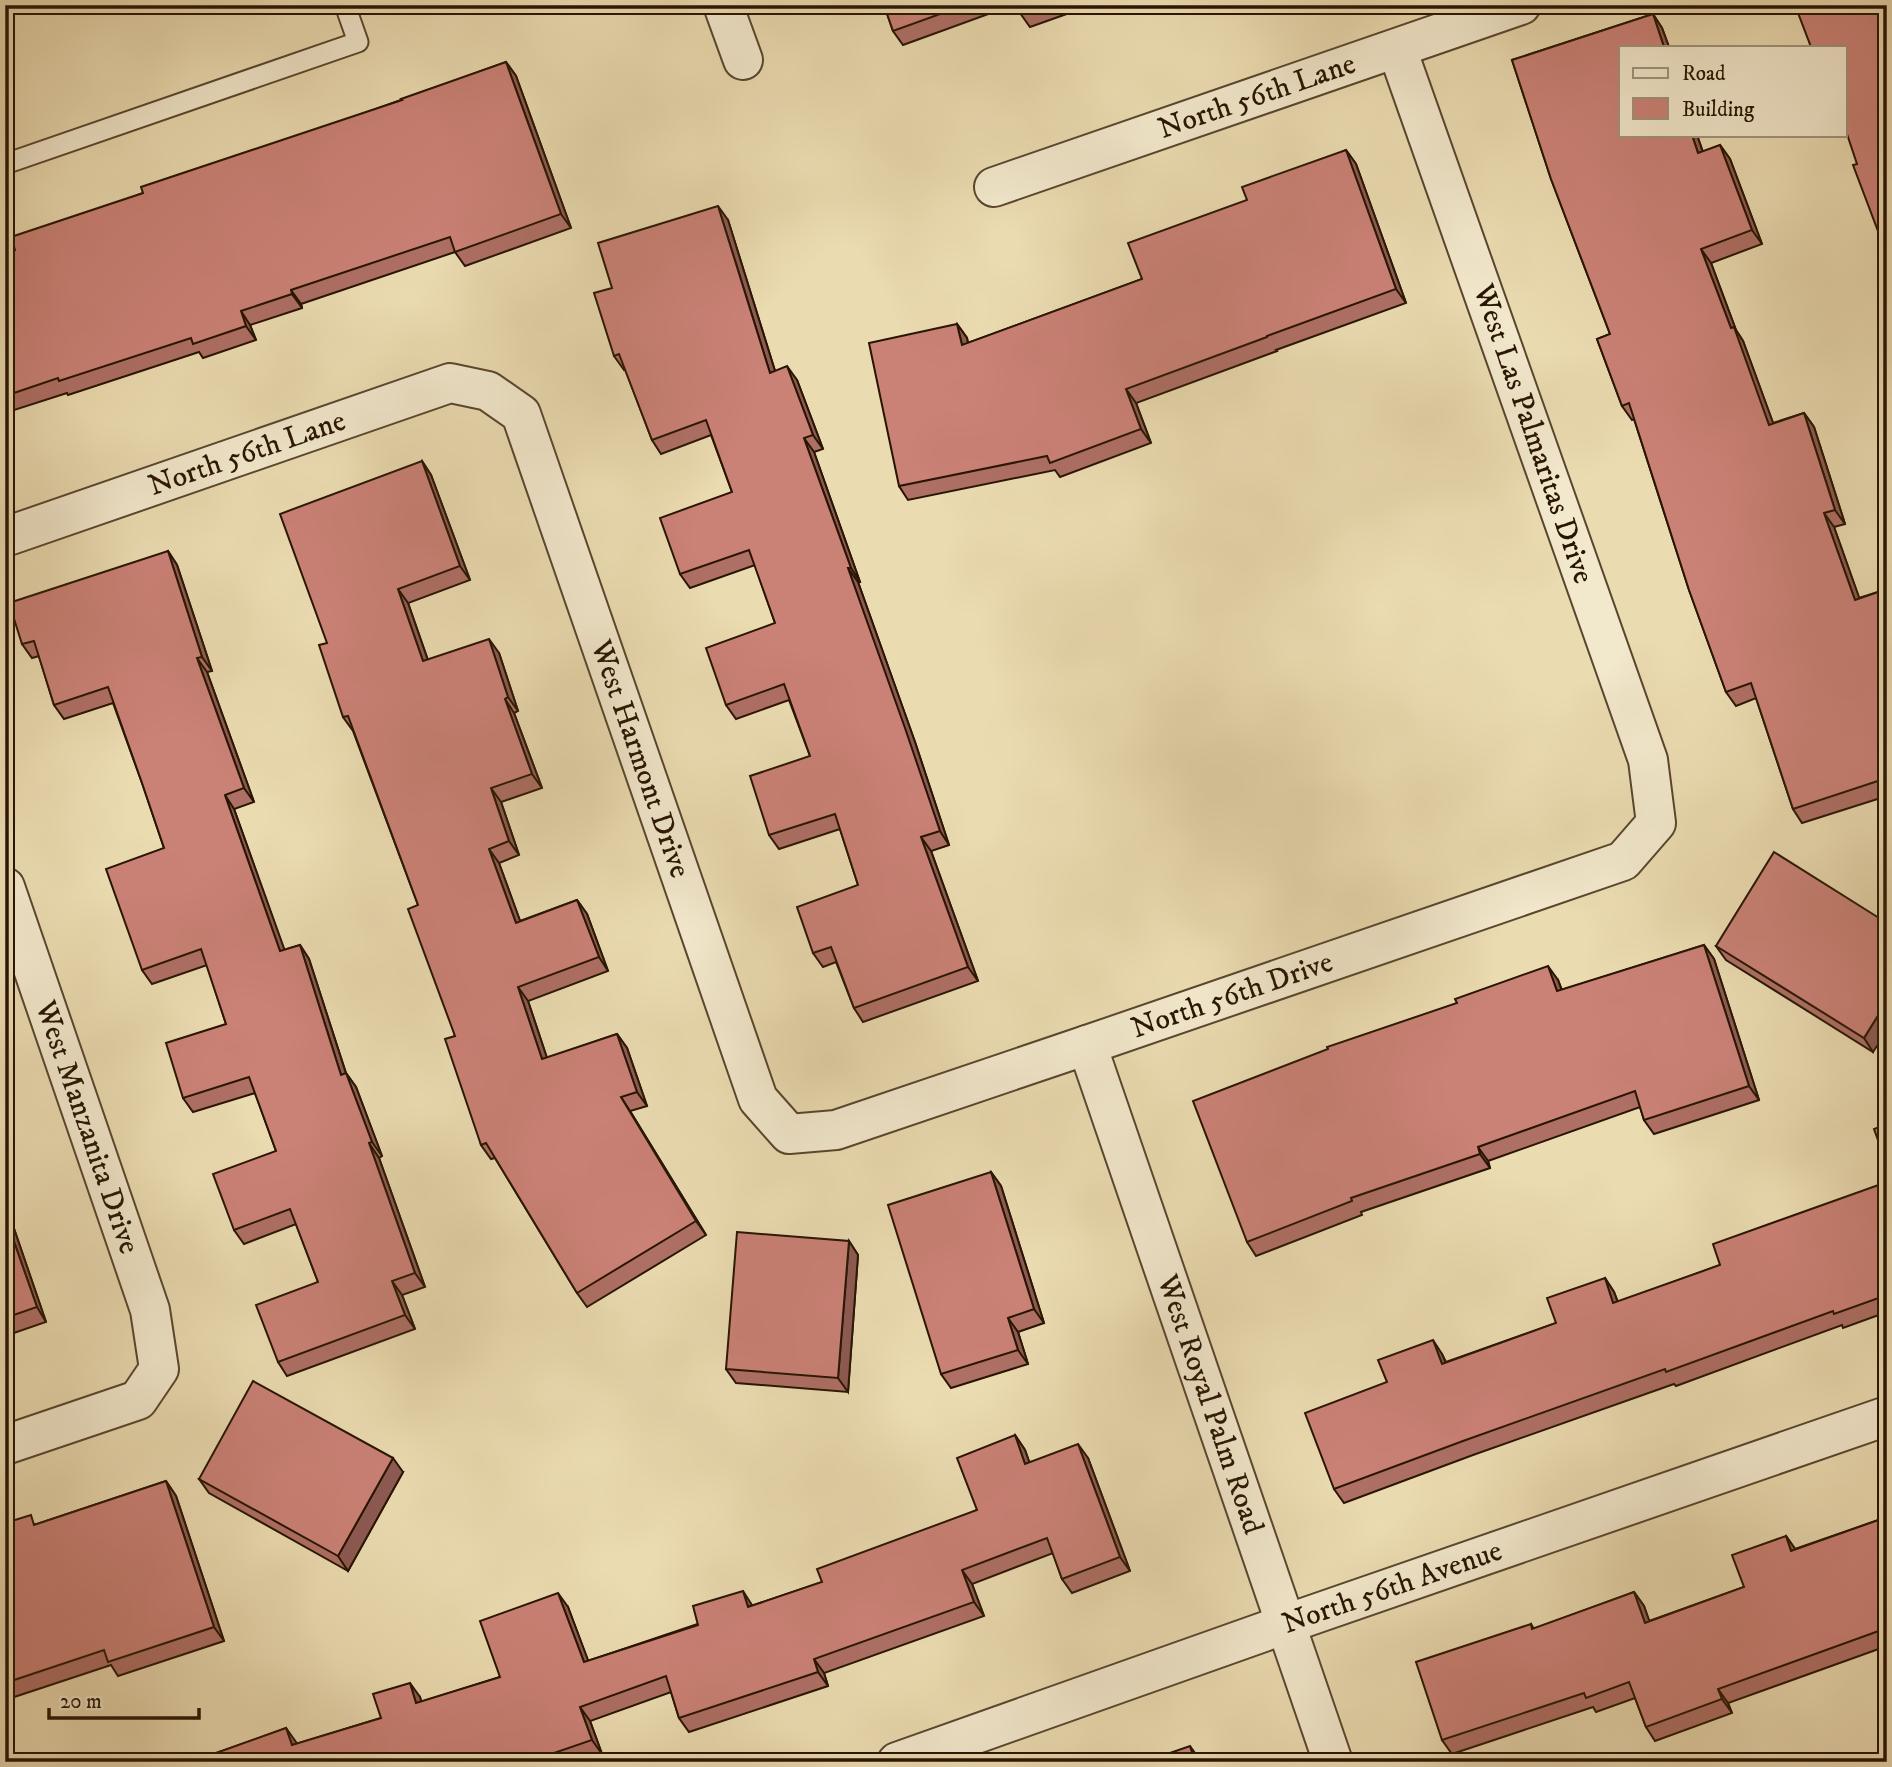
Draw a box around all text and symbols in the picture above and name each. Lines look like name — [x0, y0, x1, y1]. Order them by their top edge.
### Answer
street label: North 56th Lane — [1153, 45, 1360, 147]
legend — [1619, 46, 1846, 136]
text: Road — [1682, 61, 1726, 87]
text: Building — [1682, 97, 1755, 123]
street label: West Las Palmaritas Drive — [1464, 278, 1602, 589]
street label: North 56th Lane — [143, 402, 350, 504]
street label: West Harmont Drive — [582, 634, 699, 883]
street label: North 56th Drive — [1126, 944, 1338, 1047]
street label: West Manzanita Drive — [27, 995, 148, 1259]
street label: West Royal Palm Road — [1148, 1269, 1272, 1539]
street label: North 56th Avenue — [1277, 1532, 1507, 1642]
scale bar — [49, 1676, 200, 1720]
text: 20 m — [60, 1689, 102, 1715]

